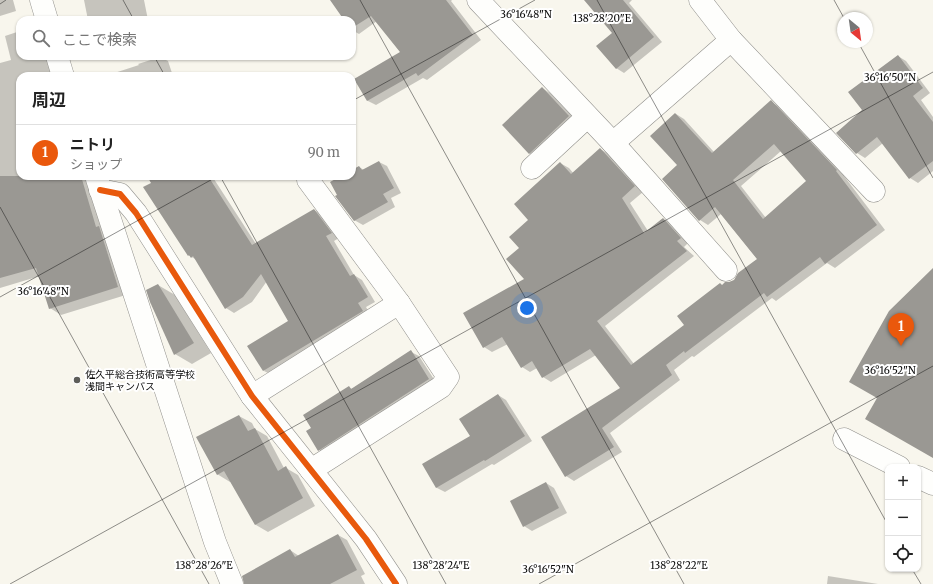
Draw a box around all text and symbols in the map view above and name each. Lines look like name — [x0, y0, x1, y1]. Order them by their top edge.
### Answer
text: 36°16'48"N — [500, 8, 552, 21]
text: 138°28'20"E — [573, 12, 632, 25]
north arrow — [837, 12, 873, 48]
search box — [16, 16, 356, 60]
icon: search — [30, 27, 52, 49]
text: ここで検索 — [62, 30, 137, 49]
text: 36°16'50"N — [864, 71, 916, 84]
text: 周辺 — [32, 89, 66, 111]
text: ニトリ — [70, 135, 115, 154]
text: 1 — [42, 144, 48, 161]
text: 90 m — [308, 144, 340, 161]
text: ショップ — [70, 156, 122, 173]
text: 36°16'48"N — [17, 285, 69, 298]
your location — [517, 298, 537, 318]
pin: 1 — [888, 313, 914, 346]
text: 36°16'52"N — [864, 364, 916, 377]
place label: 佐久平総合技術高等学校 浅間キャンパス — [85, 368, 195, 393]
marker: 佐久平総合技術高等学校 浅間キャンパス — [72, 375, 82, 385]
map controls — [885, 464, 921, 572]
button: + — [885, 464, 921, 500]
button: − — [885, 500, 921, 536]
button: locate — [885, 536, 921, 572]
text: 138°28'26"E — [175, 559, 233, 572]
text: 138°28'24"E — [413, 559, 470, 572]
text: 138°28'22"E — [650, 559, 708, 572]
text: 36°16'52"N — [522, 563, 574, 576]

